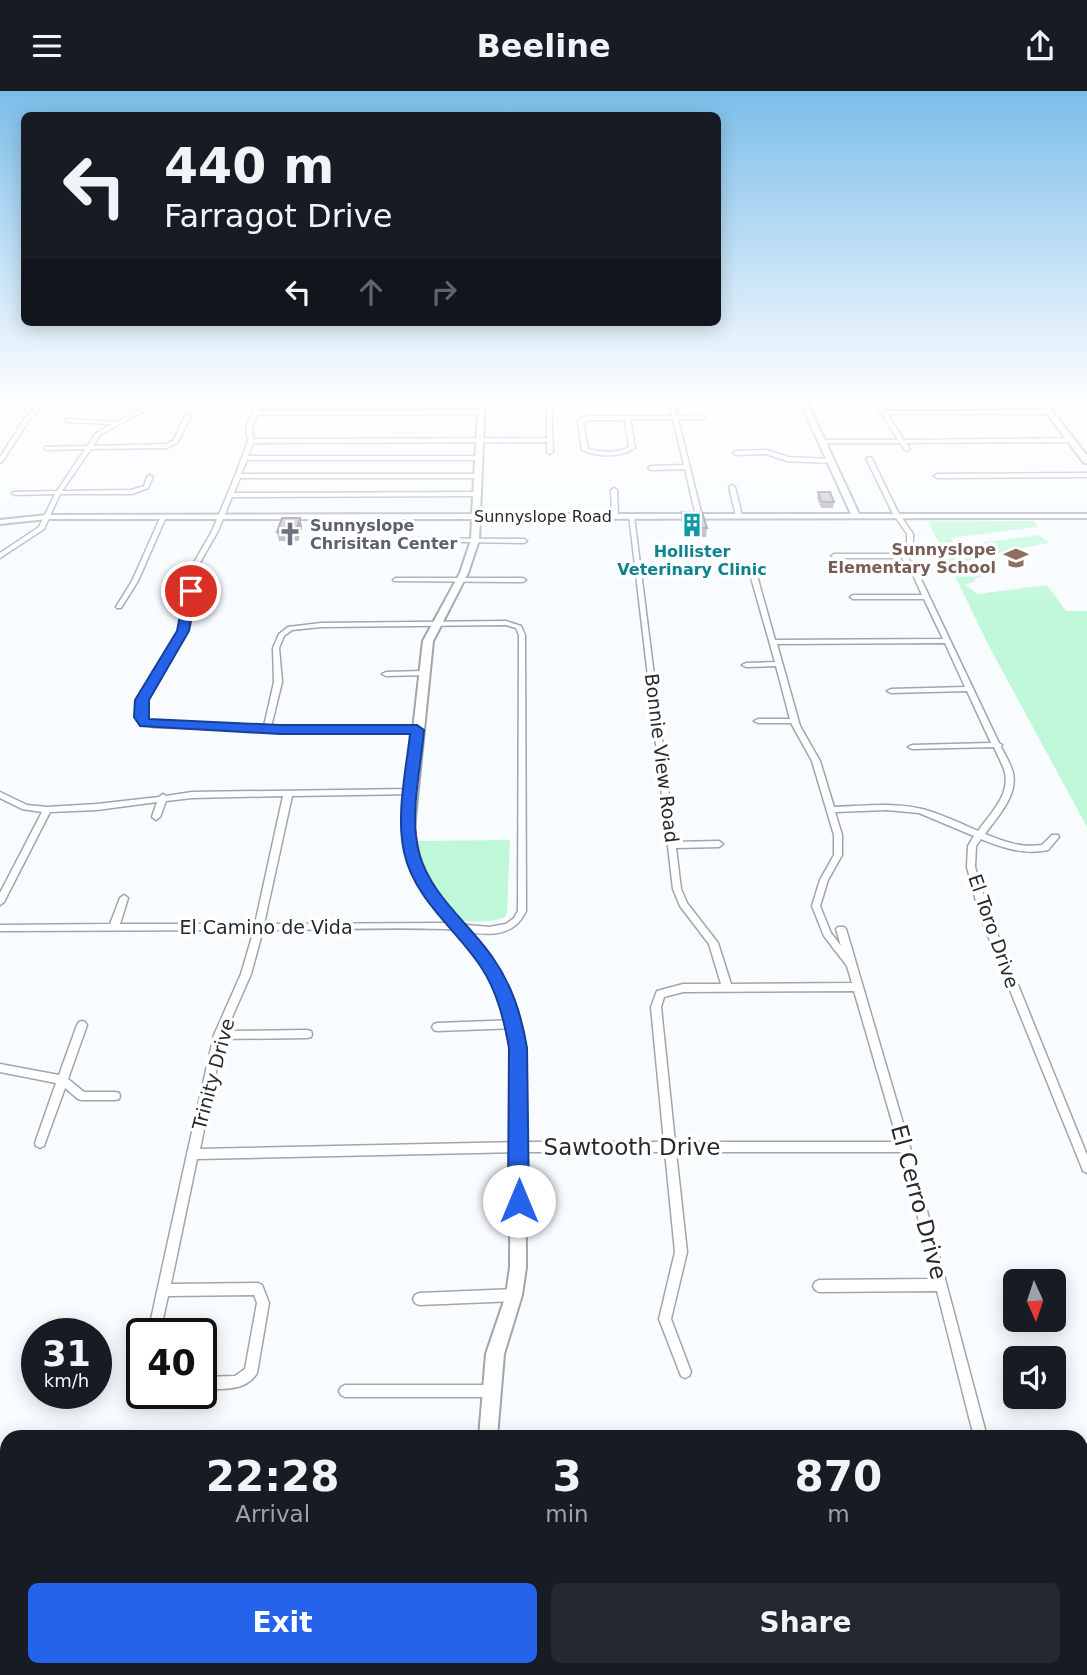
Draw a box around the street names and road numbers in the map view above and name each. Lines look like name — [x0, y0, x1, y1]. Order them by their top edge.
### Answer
street label: Sunnyslope Road — [474, 507, 612, 526]
street label: Bonnie View Road — [641, 672, 683, 844]
street label: El Toro Drive — [964, 871, 1024, 991]
street label: El Camino de Vida — [179, 916, 353, 938]
street label: Trinity Drive — [187, 1016, 238, 1133]
street label: El Cerro Drive — [886, 1122, 952, 1282]
street label: Sawtooth Drive — [544, 1134, 720, 1160]

